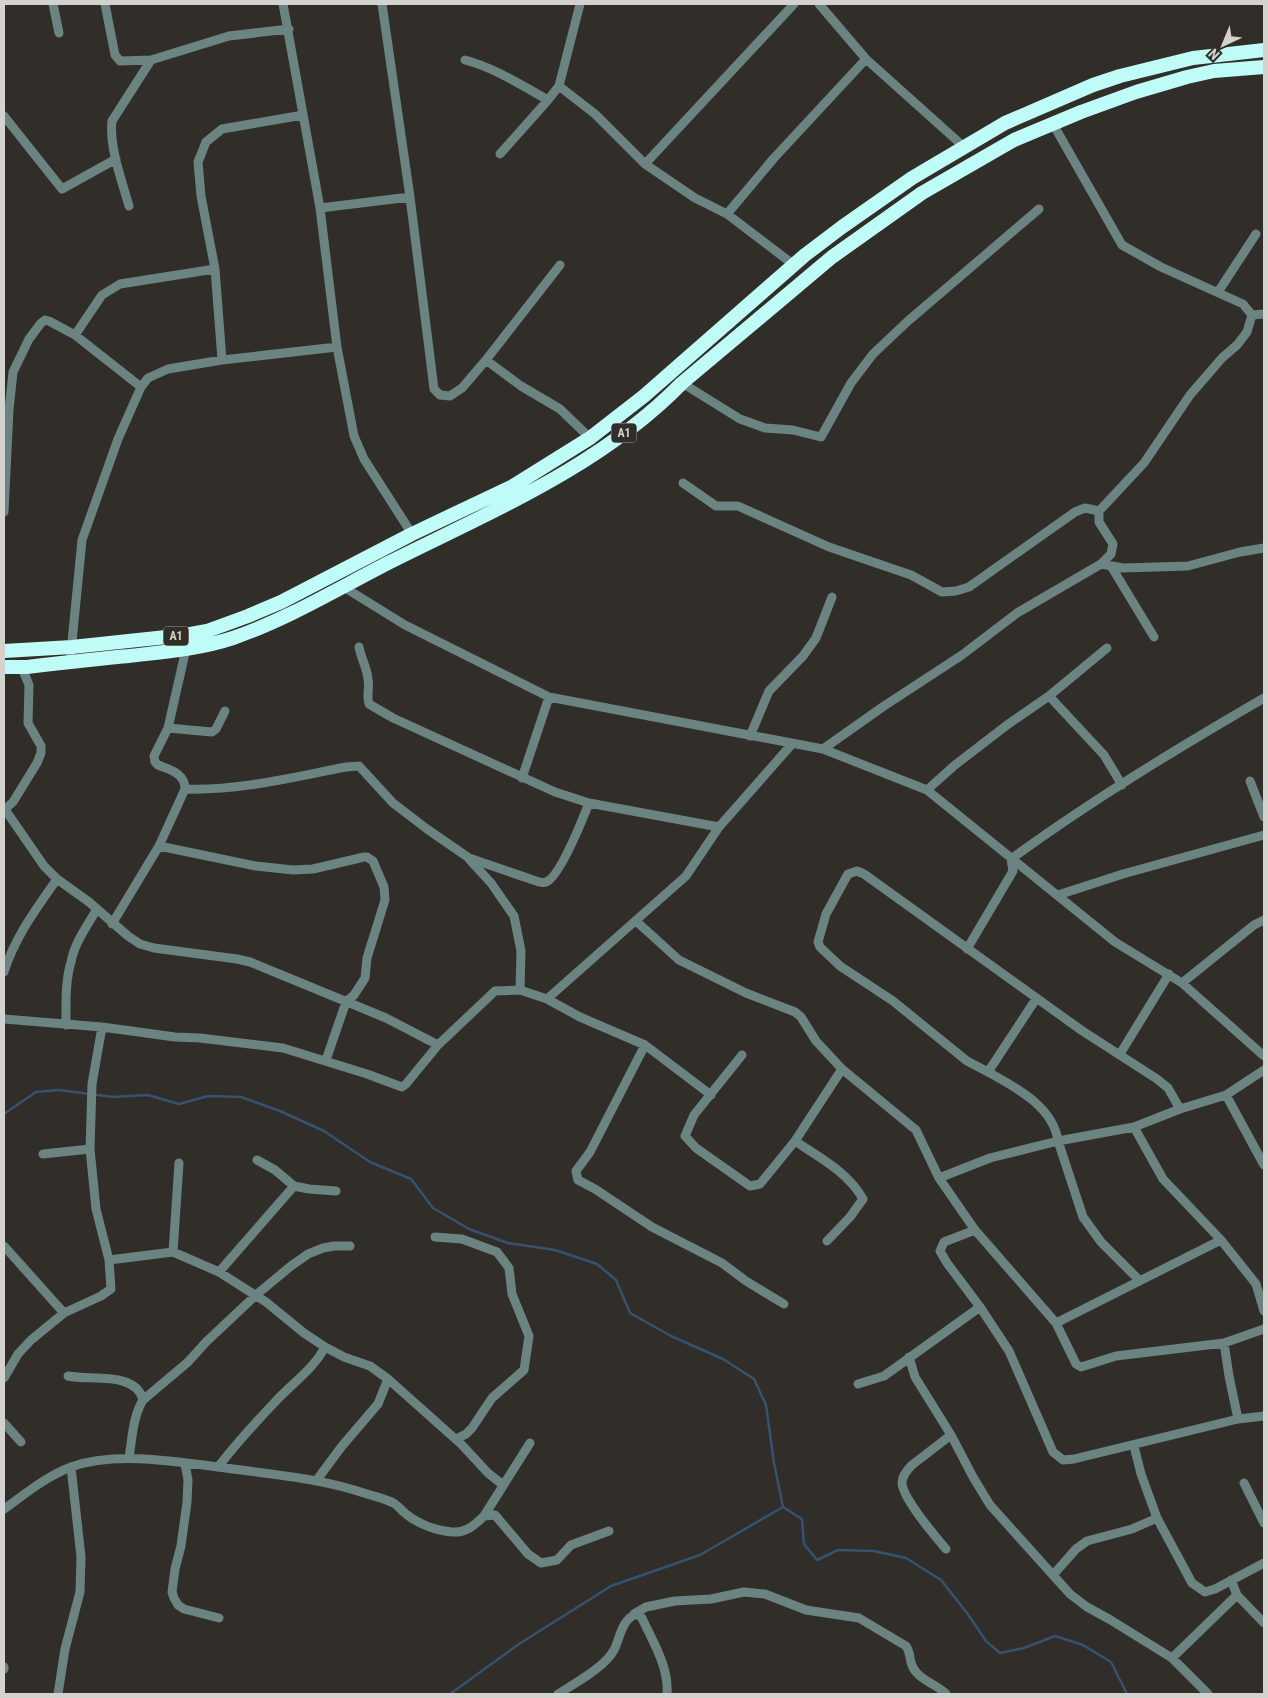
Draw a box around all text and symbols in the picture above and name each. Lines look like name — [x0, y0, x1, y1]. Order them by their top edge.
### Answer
north arrow — [1198, 20, 1248, 70]
text: N — [1205, 46, 1223, 63]
road number: A1 — [612, 423, 636, 442]
road number: A1 — [164, 626, 188, 646]

